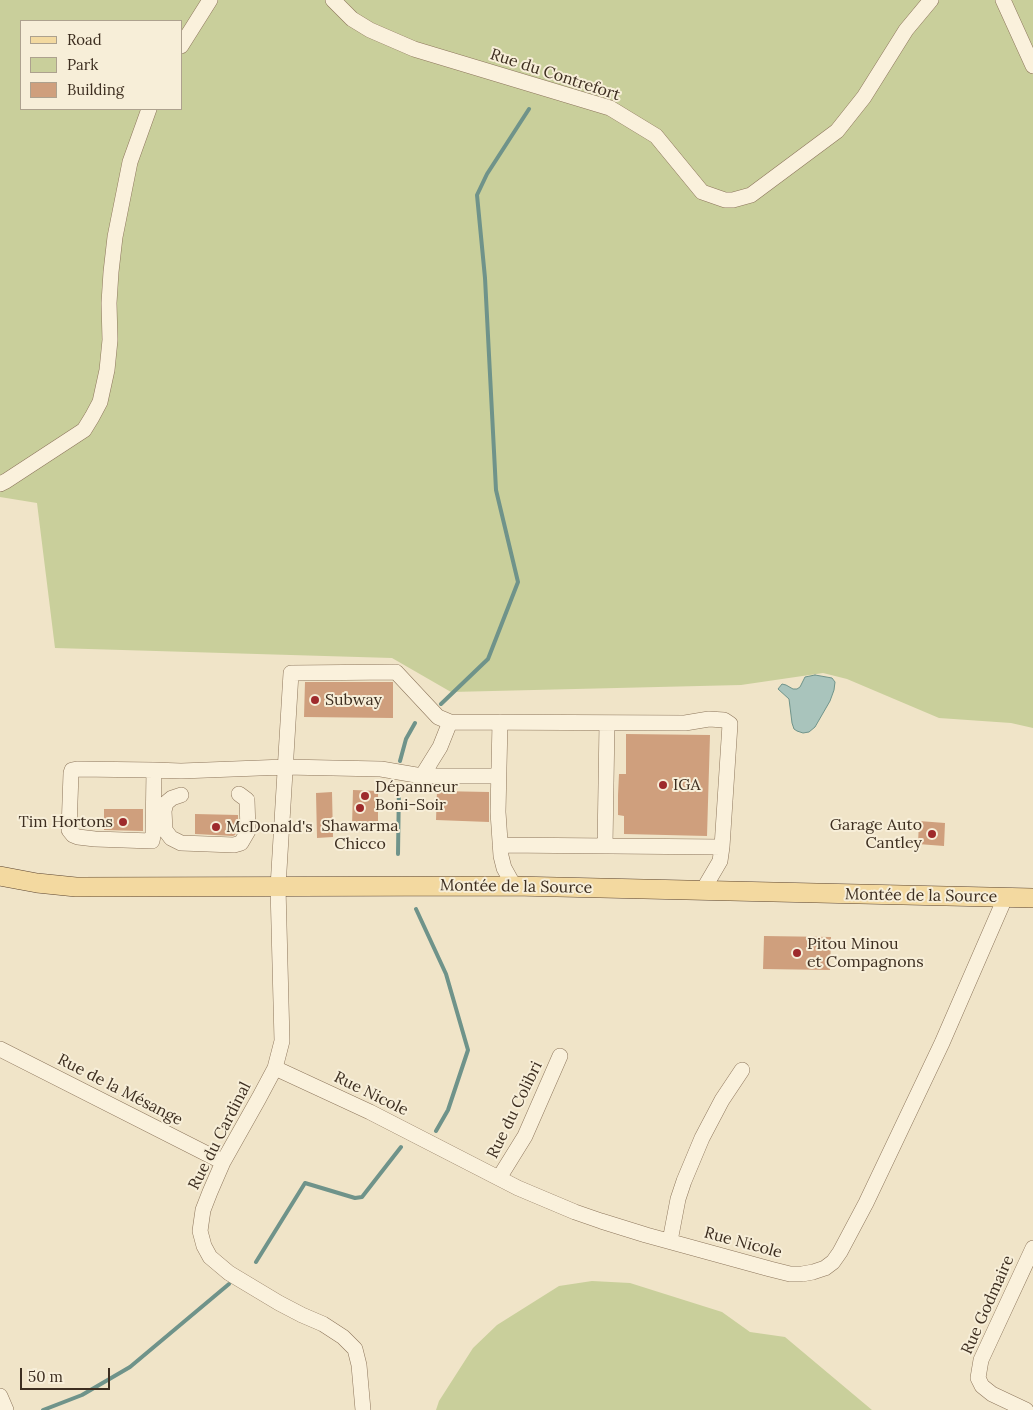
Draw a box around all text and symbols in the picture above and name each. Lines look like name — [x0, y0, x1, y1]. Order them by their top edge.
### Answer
legend — [20, 20, 182, 110]
text: Road — [67, 30, 102, 49]
street label: Rue du Contrefort — [488, 45, 622, 105]
text: Park — [67, 55, 98, 74]
text: Building — [67, 80, 124, 99]
place label: Subway — [325, 690, 382, 710]
marker: Subway — [309, 694, 321, 706]
place label: IGA — [673, 775, 700, 795]
place label: Dépanneur Boni-Soir — [375, 777, 458, 815]
marker: IGA — [657, 779, 669, 791]
marker: Dépanneur Boni-Soir — [359, 790, 371, 802]
marker: Shawarma Chicco — [354, 802, 366, 814]
place label: Tim Hortons — [19, 812, 113, 832]
place label: Garage Auto Cantley — [830, 815, 922, 853]
marker: Tim Hortons — [117, 816, 129, 828]
place label: Shawarma Chicco — [321, 816, 399, 854]
place label: McDonald's — [226, 817, 313, 837]
marker: McDonald's — [210, 821, 222, 833]
marker: Garage Auto Cantley — [926, 828, 938, 840]
street label: Montée de la Source — [440, 876, 592, 898]
street label: Montée de la Source — [845, 885, 997, 907]
place label: Pitou Minou et Compagnons — [807, 934, 924, 972]
marker: Pitou Minou et Compagnons — [791, 947, 803, 959]
street label: Rue de la Mésange — [54, 1050, 186, 1130]
street label: Rue du Colibri — [483, 1058, 547, 1162]
street label: Rue Nicole — [331, 1068, 411, 1120]
street label: Rue du Cardinal — [185, 1079, 255, 1193]
street label: Rue Nicole — [702, 1223, 784, 1263]
street label: Rue Godmaire — [958, 1253, 1018, 1357]
scale bar — [22, 1358, 112, 1390]
text: 50 m — [28, 1367, 63, 1386]

